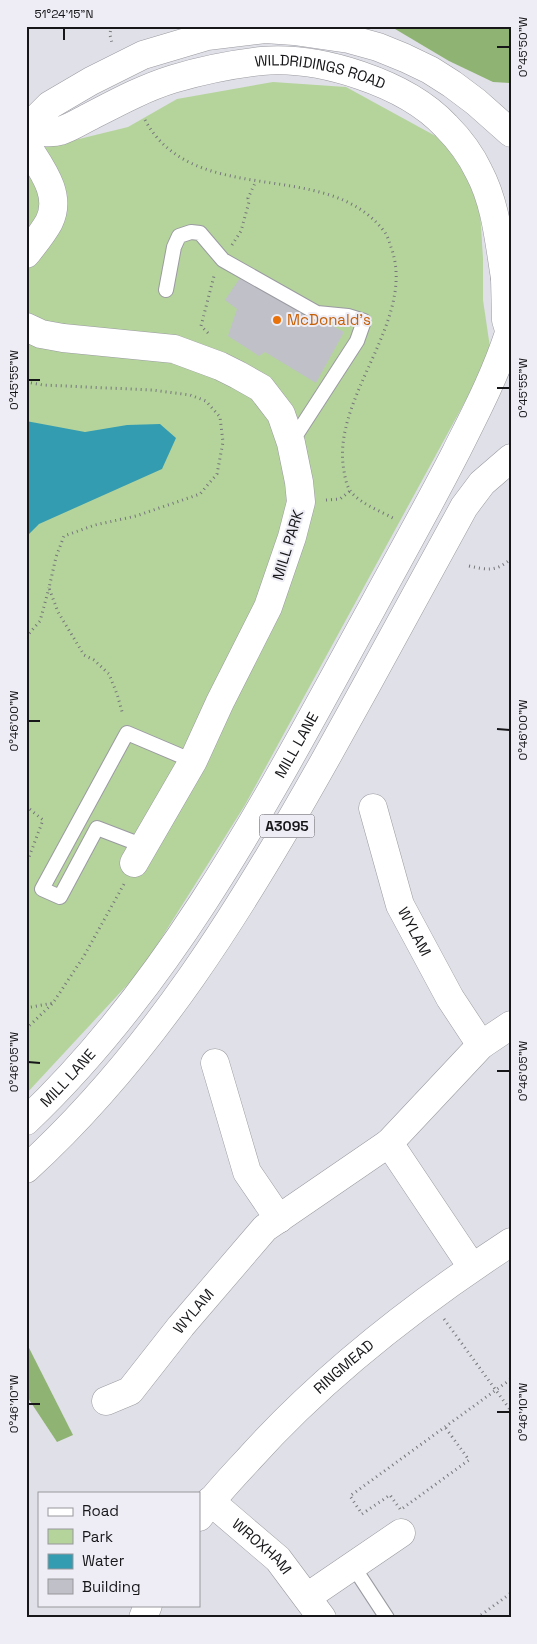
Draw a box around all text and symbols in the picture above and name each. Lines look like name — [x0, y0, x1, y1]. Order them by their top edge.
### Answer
text: 51°24'15"N — [35, 6, 93, 22]
text: 0°45'50"W — [515, 16, 531, 77]
street label: WILDRIDINGS ROAD — [254, 50, 389, 93]
place label: McDonald's — [287, 310, 371, 329]
marker: McDonald's — [271, 314, 283, 326]
text: 0°45'55"W — [6, 350, 22, 410]
text: 0°45'55"W — [515, 358, 531, 418]
street label: MILL PARK — [268, 507, 307, 582]
text: 0°46'00"W — [6, 690, 22, 752]
text: 0°46'00"W — [515, 699, 531, 761]
street label: MILL LANE — [270, 708, 322, 781]
road number: A3095 — [260, 814, 314, 838]
street label: WYLAM — [394, 904, 436, 959]
text: 0°46'05"W — [6, 1031, 22, 1092]
text: 0°46'05"W — [515, 1040, 531, 1101]
street label: MILL LANE — [36, 1045, 99, 1111]
street label: WYLAM — [169, 1285, 218, 1337]
street label: RINGMEAD — [309, 1335, 378, 1398]
text: 0°46'10"W — [6, 1374, 22, 1433]
text: 0°46'10"W — [515, 1382, 531, 1441]
legend — [38, 1492, 200, 1606]
text: Road — [82, 1501, 119, 1520]
street label: WROXHAM — [228, 1514, 296, 1578]
text: Park — [82, 1527, 113, 1546]
text: Water — [82, 1551, 125, 1570]
text: Building — [82, 1577, 141, 1596]

